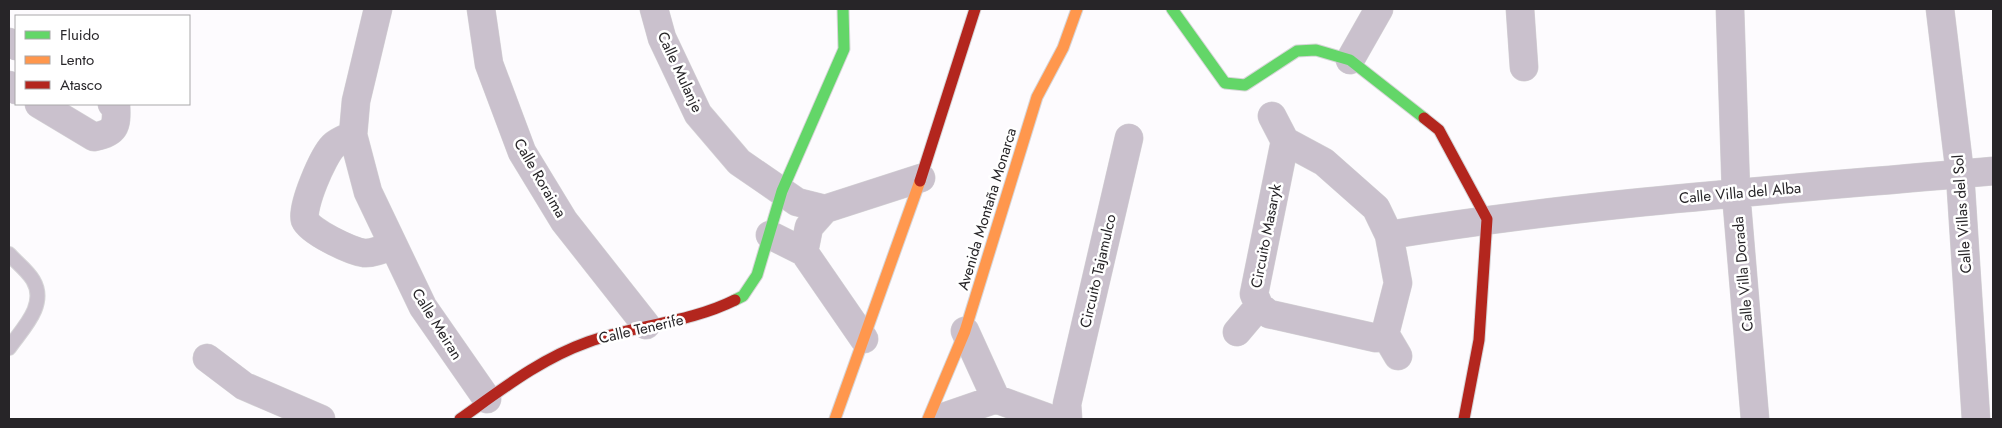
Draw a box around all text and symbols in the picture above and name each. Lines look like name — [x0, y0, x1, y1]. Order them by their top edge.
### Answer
legend — [15, 15, 190, 105]
text: Fluido — [60, 24, 99, 46]
street label: Calle Mulanje — [652, 28, 708, 116]
text: Lento — [60, 49, 94, 71]
text: Atasco — [60, 74, 102, 96]
street label: Avenida Montaña Monarca — [952, 125, 1022, 293]
street label: Calle Roraima — [508, 134, 572, 222]
street label: Calle Villas del Sol — [1947, 154, 1977, 274]
street label: Calle Villa del Alba — [1678, 177, 1802, 209]
street label: Circuito Masaryk — [1245, 182, 1287, 290]
street label: Circuito Tajamulco — [1074, 212, 1122, 330]
street label: Calle Villa Dorada — [1727, 215, 1759, 333]
street label: Calle Meiran — [406, 284, 468, 364]
street label: Calle Tenerife — [596, 308, 686, 349]

